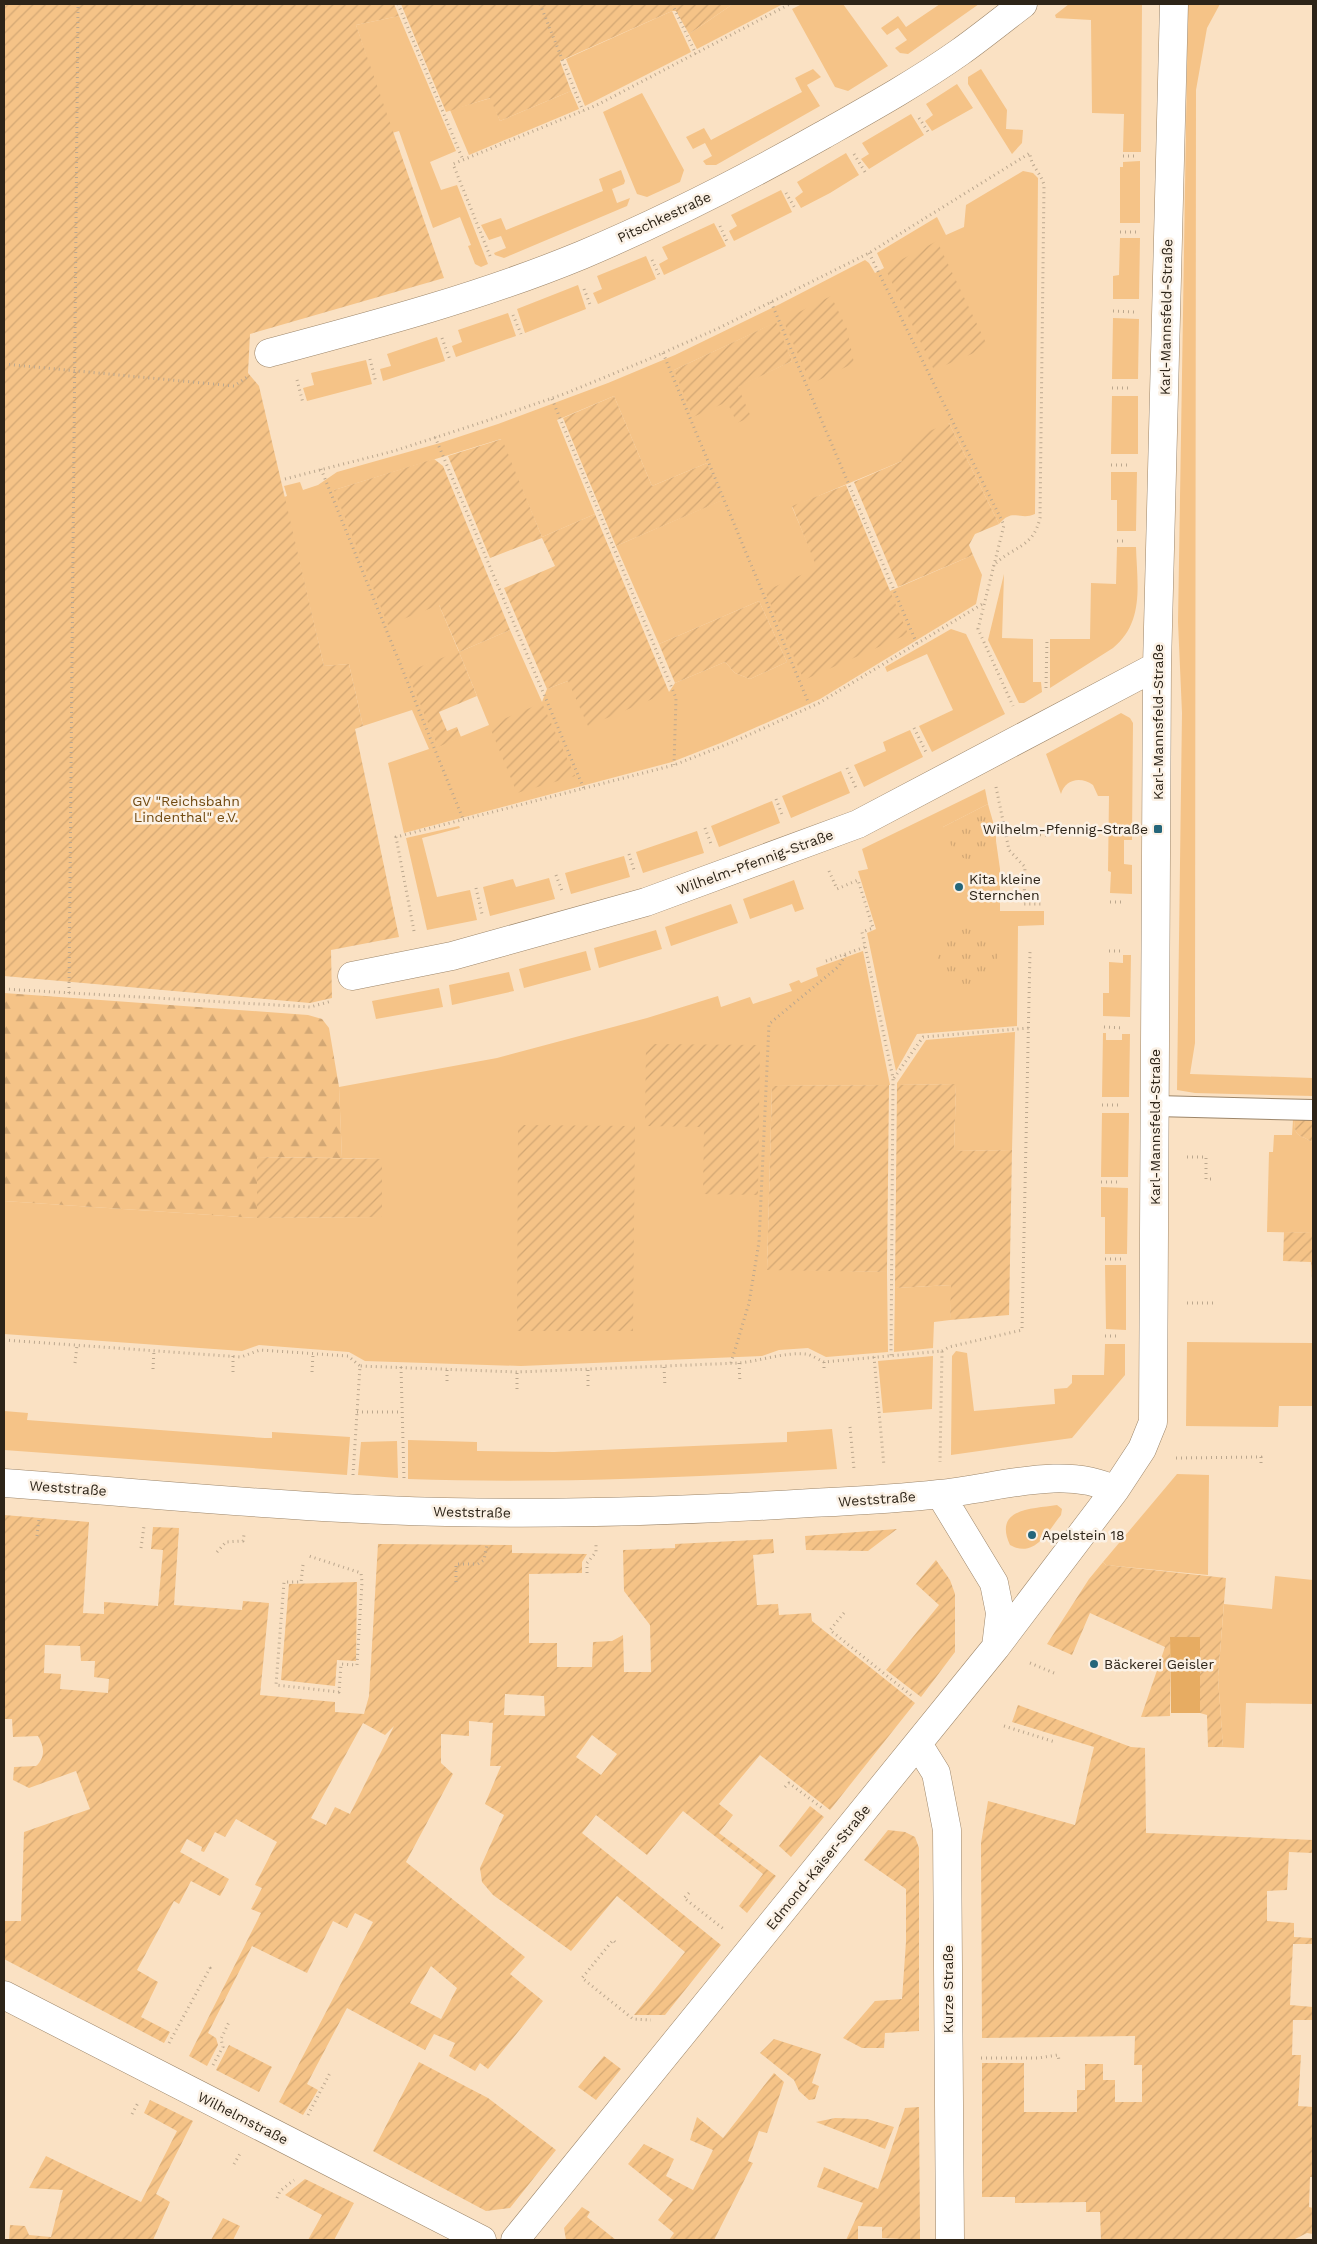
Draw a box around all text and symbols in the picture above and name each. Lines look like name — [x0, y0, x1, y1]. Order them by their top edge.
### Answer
street label: Pitschkestraße — [615, 188, 713, 246]
street label: Karl-Mannsfeld-Straße — [1157, 239, 1175, 395]
street label: Karl-Mannsfeld-Straße — [1150, 644, 1166, 800]
park label: GV "Reichsbahn Lindenthal" e.V. — [132, 793, 240, 825]
place label: Wilhelm-Pfennig-Straße — [983, 821, 1148, 837]
marker: Wilhelm-Pfennig-Straße — [1152, 823, 1164, 835]
street label: Wilhelm-Pfennig-Straße — [675, 826, 835, 898]
place label: Kita kleine Sternchen — [969, 871, 1041, 903]
marker: Kita kleine Sternchen — [953, 881, 965, 893]
street label: Karl-Mannsfeld-Straße — [1147, 1049, 1163, 1205]
street label: Weststraße — [29, 1477, 107, 1499]
street label: Weststraße — [838, 1488, 916, 1510]
street label: Weststraße — [433, 1503, 511, 1521]
place label: Apelstein 18 — [1042, 1527, 1125, 1543]
marker: Apelstein 18 — [1026, 1529, 1038, 1541]
place label: Bäckerei Geisler — [1104, 1656, 1214, 1672]
marker: Bäckerei Geisler — [1088, 1658, 1100, 1670]
street label: Edmond-Kaiser-Straße — [763, 1801, 873, 1933]
street label: Kurze Straße — [940, 1945, 956, 2033]
street label: Wilhelmstraße — [195, 2088, 291, 2148]

